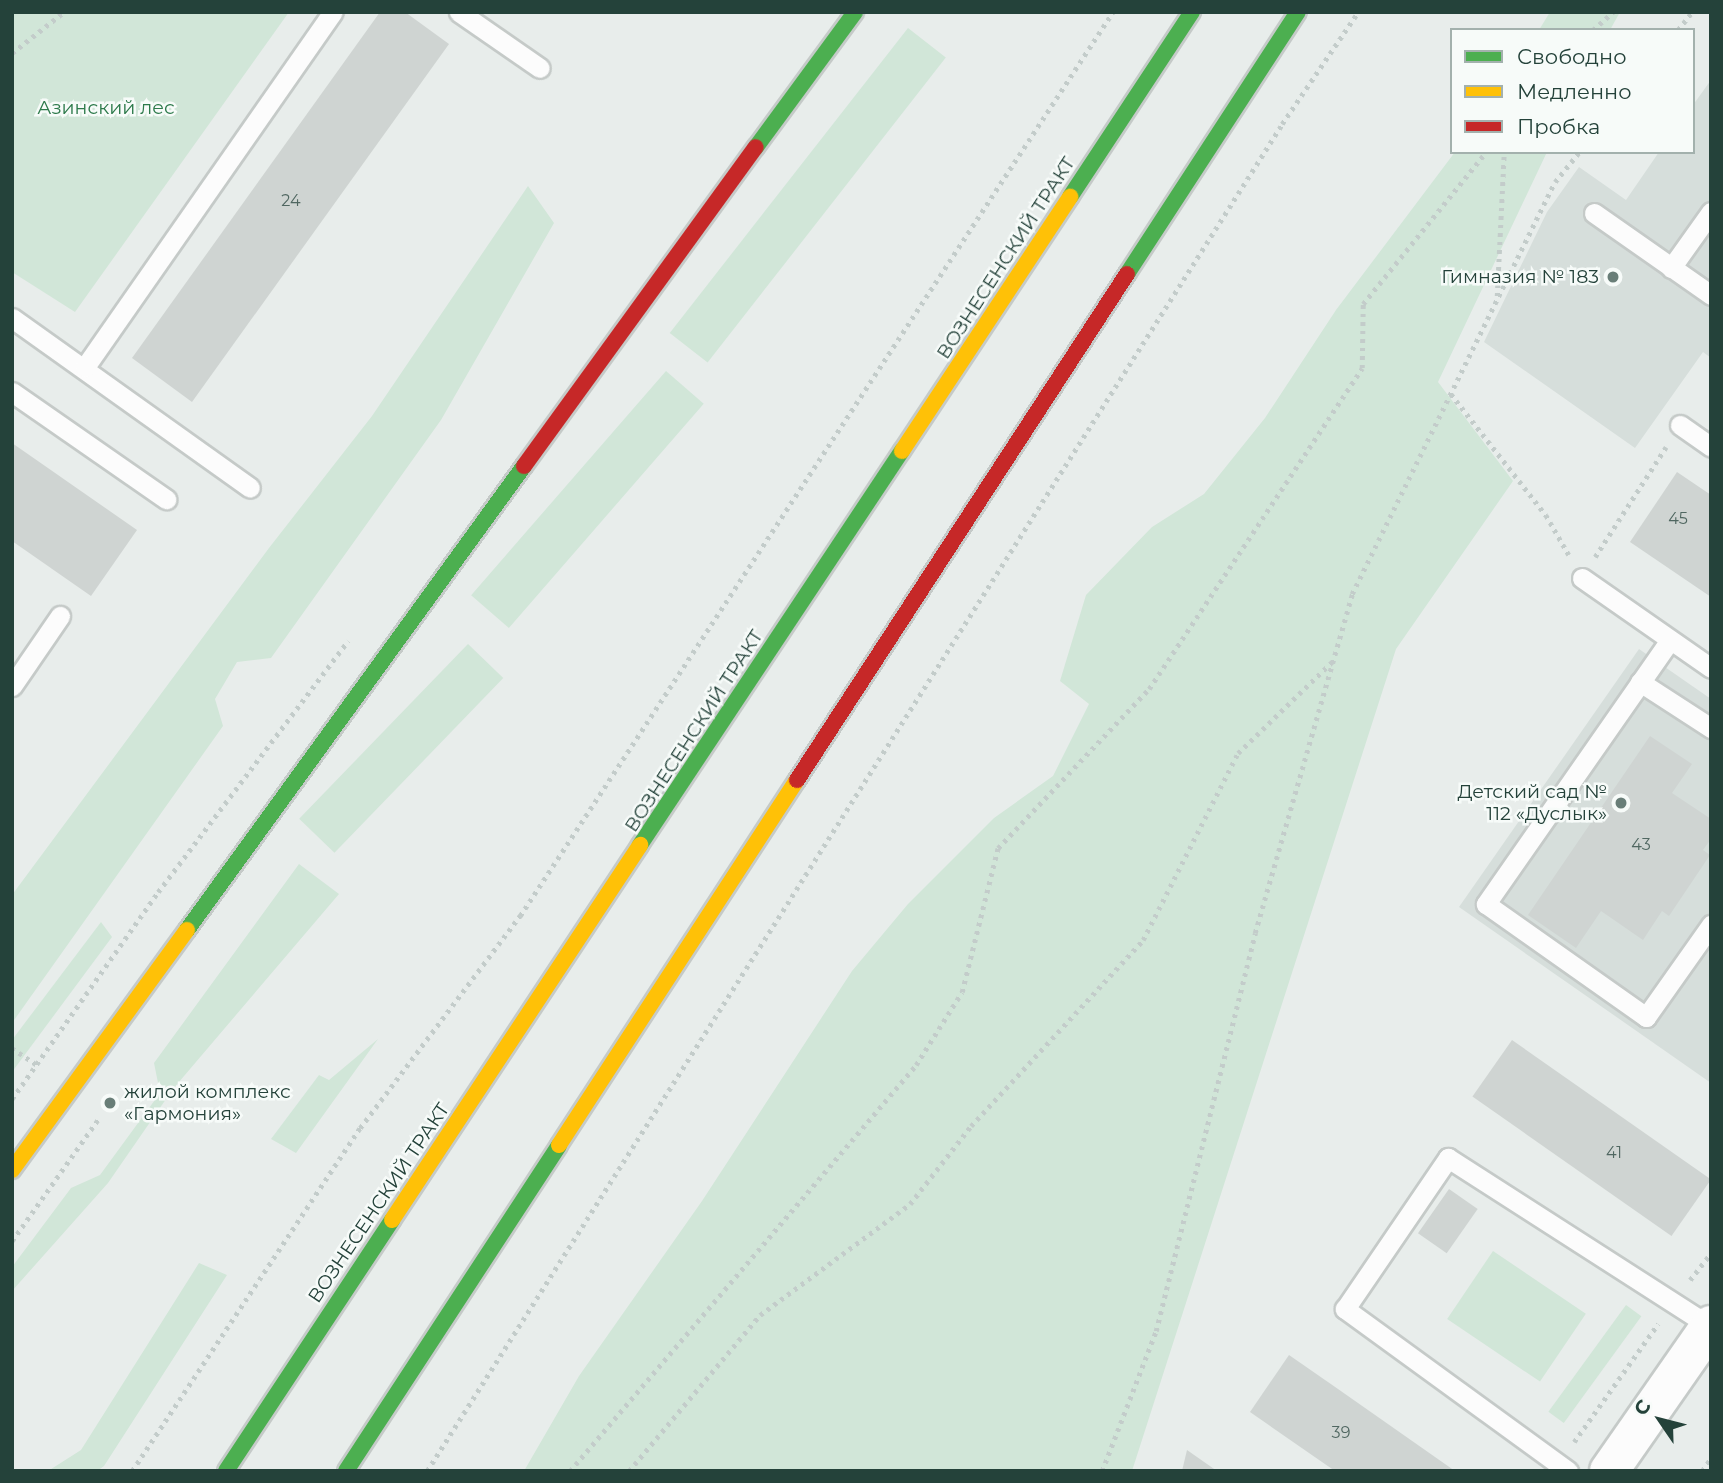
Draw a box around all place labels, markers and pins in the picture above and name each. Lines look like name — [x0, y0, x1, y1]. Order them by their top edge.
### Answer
place label: Гимназия № 183 — [1441, 266, 1599, 288]
marker: Гимназия № 183 — [1605, 269, 1621, 285]
place label: Детский сад № 112 «Дуслык» — [1458, 781, 1607, 825]
marker: Детский сад № 112 «Дуслык» — [1613, 795, 1629, 811]
place label: жилой комплекс «Гармония» — [124, 1081, 291, 1125]
marker: жилой комплекс «Гармония» — [102, 1095, 118, 1111]

